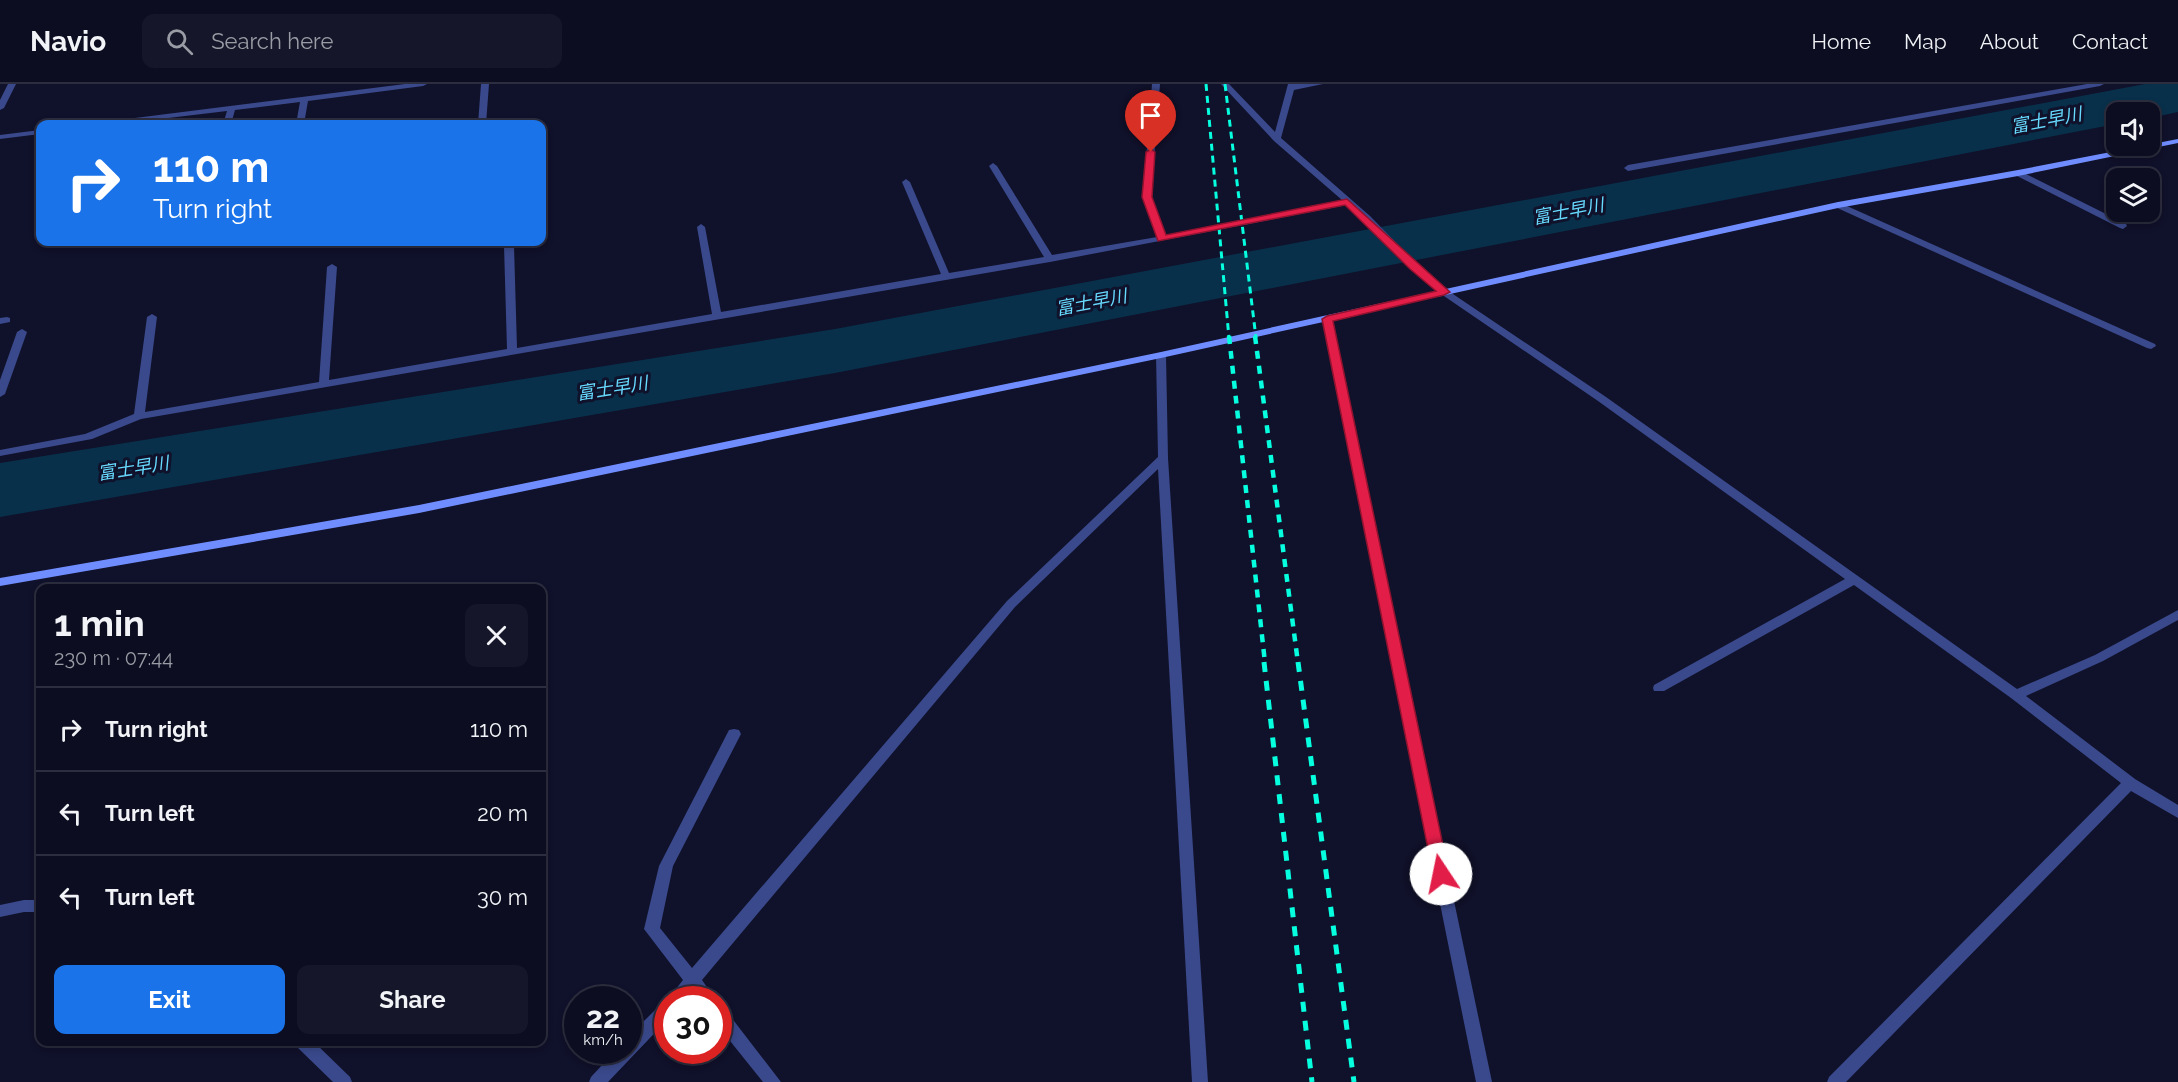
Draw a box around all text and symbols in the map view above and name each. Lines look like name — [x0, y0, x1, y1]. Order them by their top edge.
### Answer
search box — [142, 14, 562, 68]
text: Navio — [30, 25, 106, 58]
icon: search — [163, 25, 196, 58]
text: Search here — [211, 28, 333, 54]
text: Home — [1812, 29, 1871, 54]
text: Map — [1904, 29, 1947, 54]
text: About — [1980, 29, 2039, 54]
text: Contact — [2072, 29, 2148, 54]
pin — [1125, 90, 1176, 152]
icon: arrive — [1134, 99, 1167, 132]
water label: 富士早川 — [2009, 102, 2085, 137]
map controls — [2106, 102, 2160, 222]
button: sound — [2106, 102, 2160, 156]
text: 110 m — [153, 143, 269, 192]
icon: right — [54, 144, 132, 222]
button: layers — [2106, 168, 2160, 222]
text: Turn right — [153, 193, 272, 224]
water label: 富士早川 — [1531, 193, 1607, 228]
water label: 富士早川 — [1054, 284, 1130, 319]
water label: 富士早川 — [575, 372, 651, 404]
water label: 富士早川 — [96, 452, 172, 484]
text: 1 min — [54, 602, 145, 644]
button: close — [465, 604, 528, 667]
text: 230 m · 07:44 — [54, 646, 173, 670]
icon: right — [54, 713, 87, 746]
text: Turn right — [105, 716, 208, 742]
text: 110 m — [470, 716, 528, 742]
icon: left — [54, 797, 87, 830]
text: Turn left — [105, 800, 195, 826]
text: 20 m — [477, 800, 528, 826]
position arrow — [1409, 842, 1473, 906]
icon: left — [54, 881, 87, 914]
text: Turn left — [105, 884, 195, 910]
text: 30 m — [477, 884, 528, 910]
button: Exit — [54, 965, 285, 1034]
button: Share — [297, 965, 528, 1034]
speed limit sign: 30 — [654, 986, 732, 1064]
text: 22 — [586, 1000, 620, 1035]
text: km/h — [583, 1031, 623, 1049]

